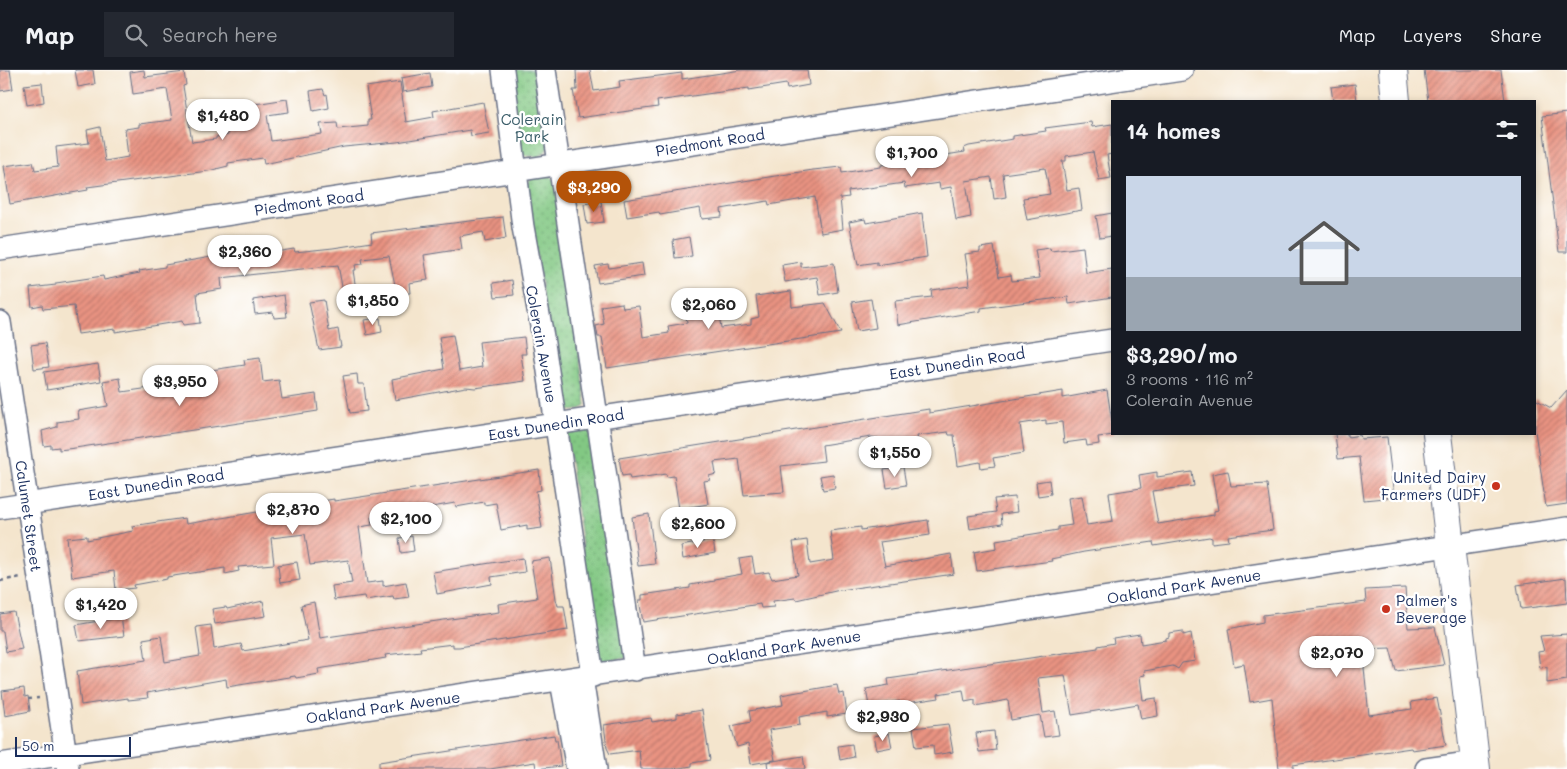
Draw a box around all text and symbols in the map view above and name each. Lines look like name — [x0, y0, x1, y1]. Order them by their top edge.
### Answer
search box — [104, 12, 454, 57]
text: Map — [25, 19, 74, 50]
icon: search — [122, 21, 150, 49]
text: Search here — [162, 22, 278, 47]
text: Map — [1339, 23, 1375, 47]
text: Layers — [1403, 23, 1462, 47]
text: Share — [1490, 23, 1542, 47]
pin: $1,480 — [182, 98, 264, 141]
text: $1,480 — [197, 104, 249, 125]
park label: Colerain Park — [501, 109, 563, 146]
icon: filters — [1493, 116, 1521, 144]
text: 14 homes — [1126, 117, 1221, 144]
street label: Piedmont Road — [654, 123, 766, 161]
pin: $1,700 — [871, 136, 953, 178]
text: $1,700 — [886, 141, 938, 162]
pin: $3,290 — [553, 170, 635, 213]
text: $3,290 — [567, 176, 621, 197]
street label: Piedmont Road — [253, 184, 365, 220]
icon: home — [1279, 208, 1369, 298]
pin: $2,360 — [204, 234, 286, 277]
text: $2,360 — [218, 240, 272, 261]
pin: $1,850 — [332, 284, 414, 326]
street label: Colerain Avenue — [522, 284, 562, 404]
pin: $2,060 — [668, 288, 750, 330]
text: $1,850 — [347, 289, 399, 310]
text: $2,060 — [682, 293, 736, 314]
text: $3,290/mo — [1126, 341, 1238, 368]
street label: East Dunedin Road — [888, 342, 1026, 384]
pin: $3,950 — [139, 364, 221, 407]
text: 3 rooms · 116 m² — [1126, 368, 1253, 389]
text: $3,950 — [153, 370, 207, 391]
text: Colerain Avenue — [1126, 389, 1253, 410]
street label: East Dunedin Road — [487, 403, 625, 445]
pin: $1,550 — [854, 436, 936, 478]
text: $1,550 — [870, 441, 920, 462]
street label: Calumet Street — [11, 459, 47, 573]
street label: East Dunedin Road — [87, 463, 225, 505]
place label: United Dairy Farmers (UDF) — [1381, 467, 1486, 504]
marker: United Dairy Farmers (UDF) — [1490, 480, 1502, 492]
pin: $2,870 — [252, 492, 334, 535]
text: $2,870 — [267, 498, 319, 519]
pin: $2,100 — [365, 502, 447, 544]
pin: $2,600 — [657, 506, 739, 549]
text: $2,100 — [380, 507, 432, 528]
text: $2,600 — [671, 512, 725, 533]
street label: Oakland Park Avenue — [1106, 564, 1262, 608]
pin: $1,420 — [60, 588, 142, 630]
place label: Palmer's Beverage — [1396, 590, 1467, 627]
text: $1,420 — [75, 593, 127, 614]
marker: Palmer's Beverage — [1380, 603, 1392, 615]
street label: Oakland Park Avenue — [706, 625, 862, 669]
pin: $2,070 — [1296, 636, 1378, 678]
text: $2,070 — [1310, 641, 1364, 662]
street label: Oakland Park Avenue — [305, 686, 461, 728]
pin: $2,930 — [842, 700, 924, 742]
text: $2,930 — [856, 705, 910, 726]
scale bar — [15, 734, 131, 757]
text: 50 m — [22, 736, 54, 755]

